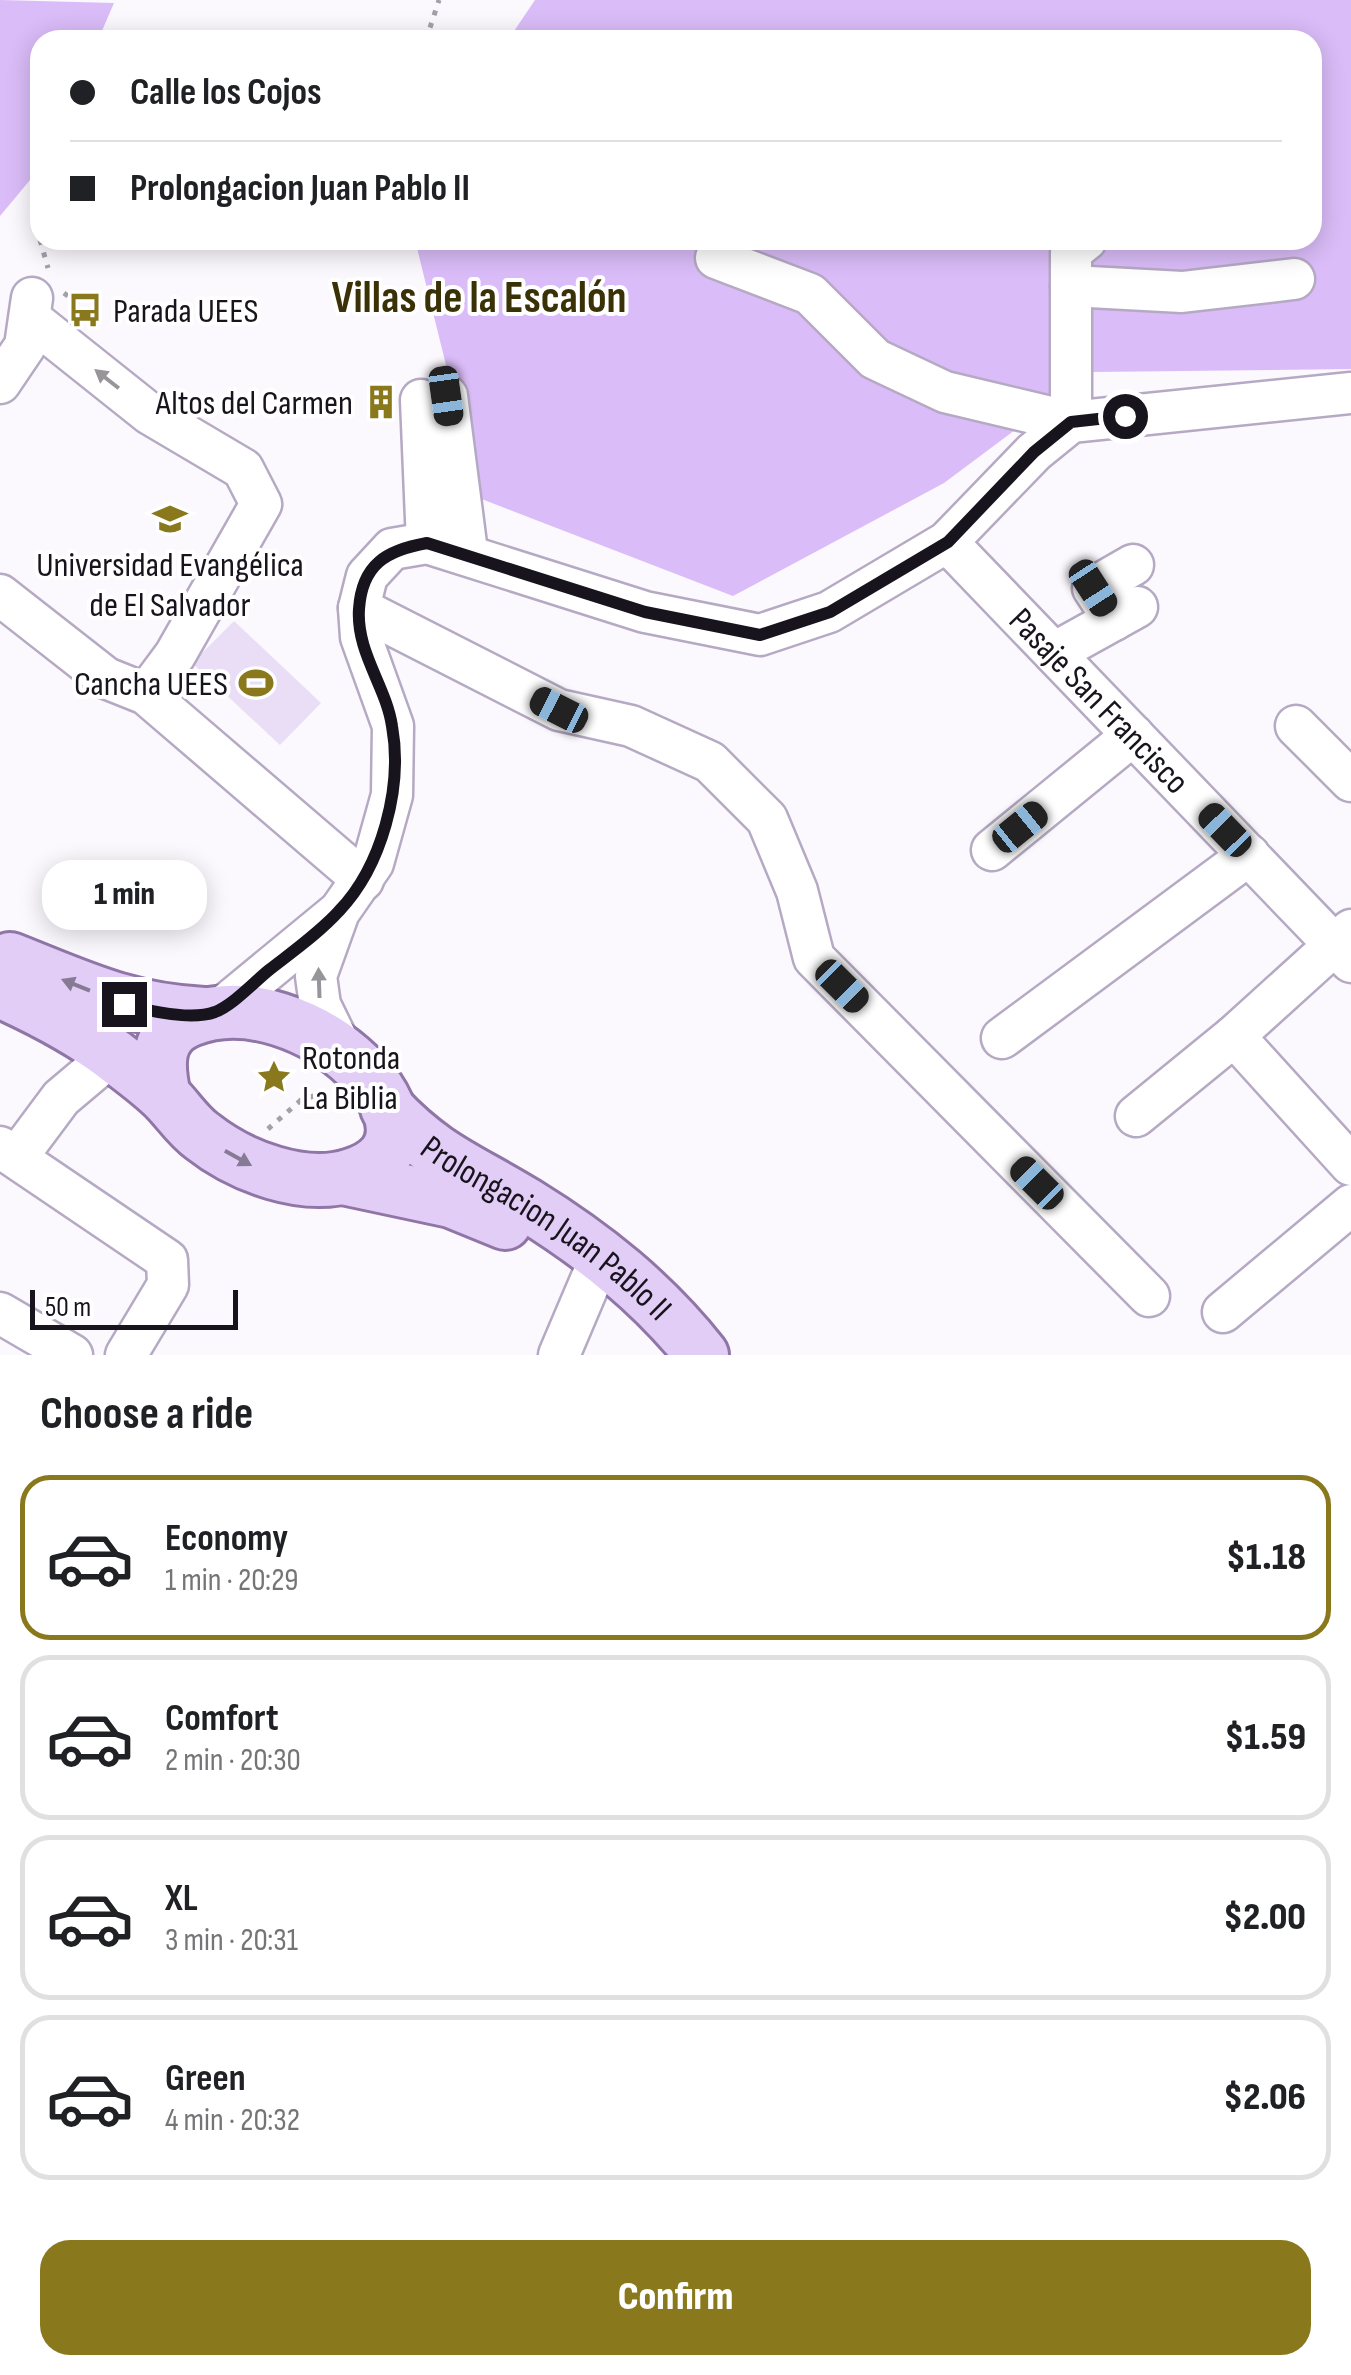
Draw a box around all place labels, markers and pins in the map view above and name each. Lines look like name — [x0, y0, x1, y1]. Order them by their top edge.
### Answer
place label: Parada UEES — [113, 290, 259, 333]
bus stop icon: Parada UEES — [66, 291, 104, 329]
place label: Altos del Carmen — [155, 382, 353, 425]
building icon: Altos del Carmen — [362, 383, 400, 421]
school or university icon: Universidad Evangélica de El Salvador — [151, 500, 189, 538]
place label: Universidad Evangélica de El Salvador — [36, 544, 304, 627]
place label: Cancha UEES — [74, 663, 228, 706]
sports icon: Cancha UEES — [237, 664, 275, 702]
place label: Rotonda La Biblia — [302, 1037, 400, 1120]
place icon: Rotonda La Biblia — [255, 1058, 293, 1096]

